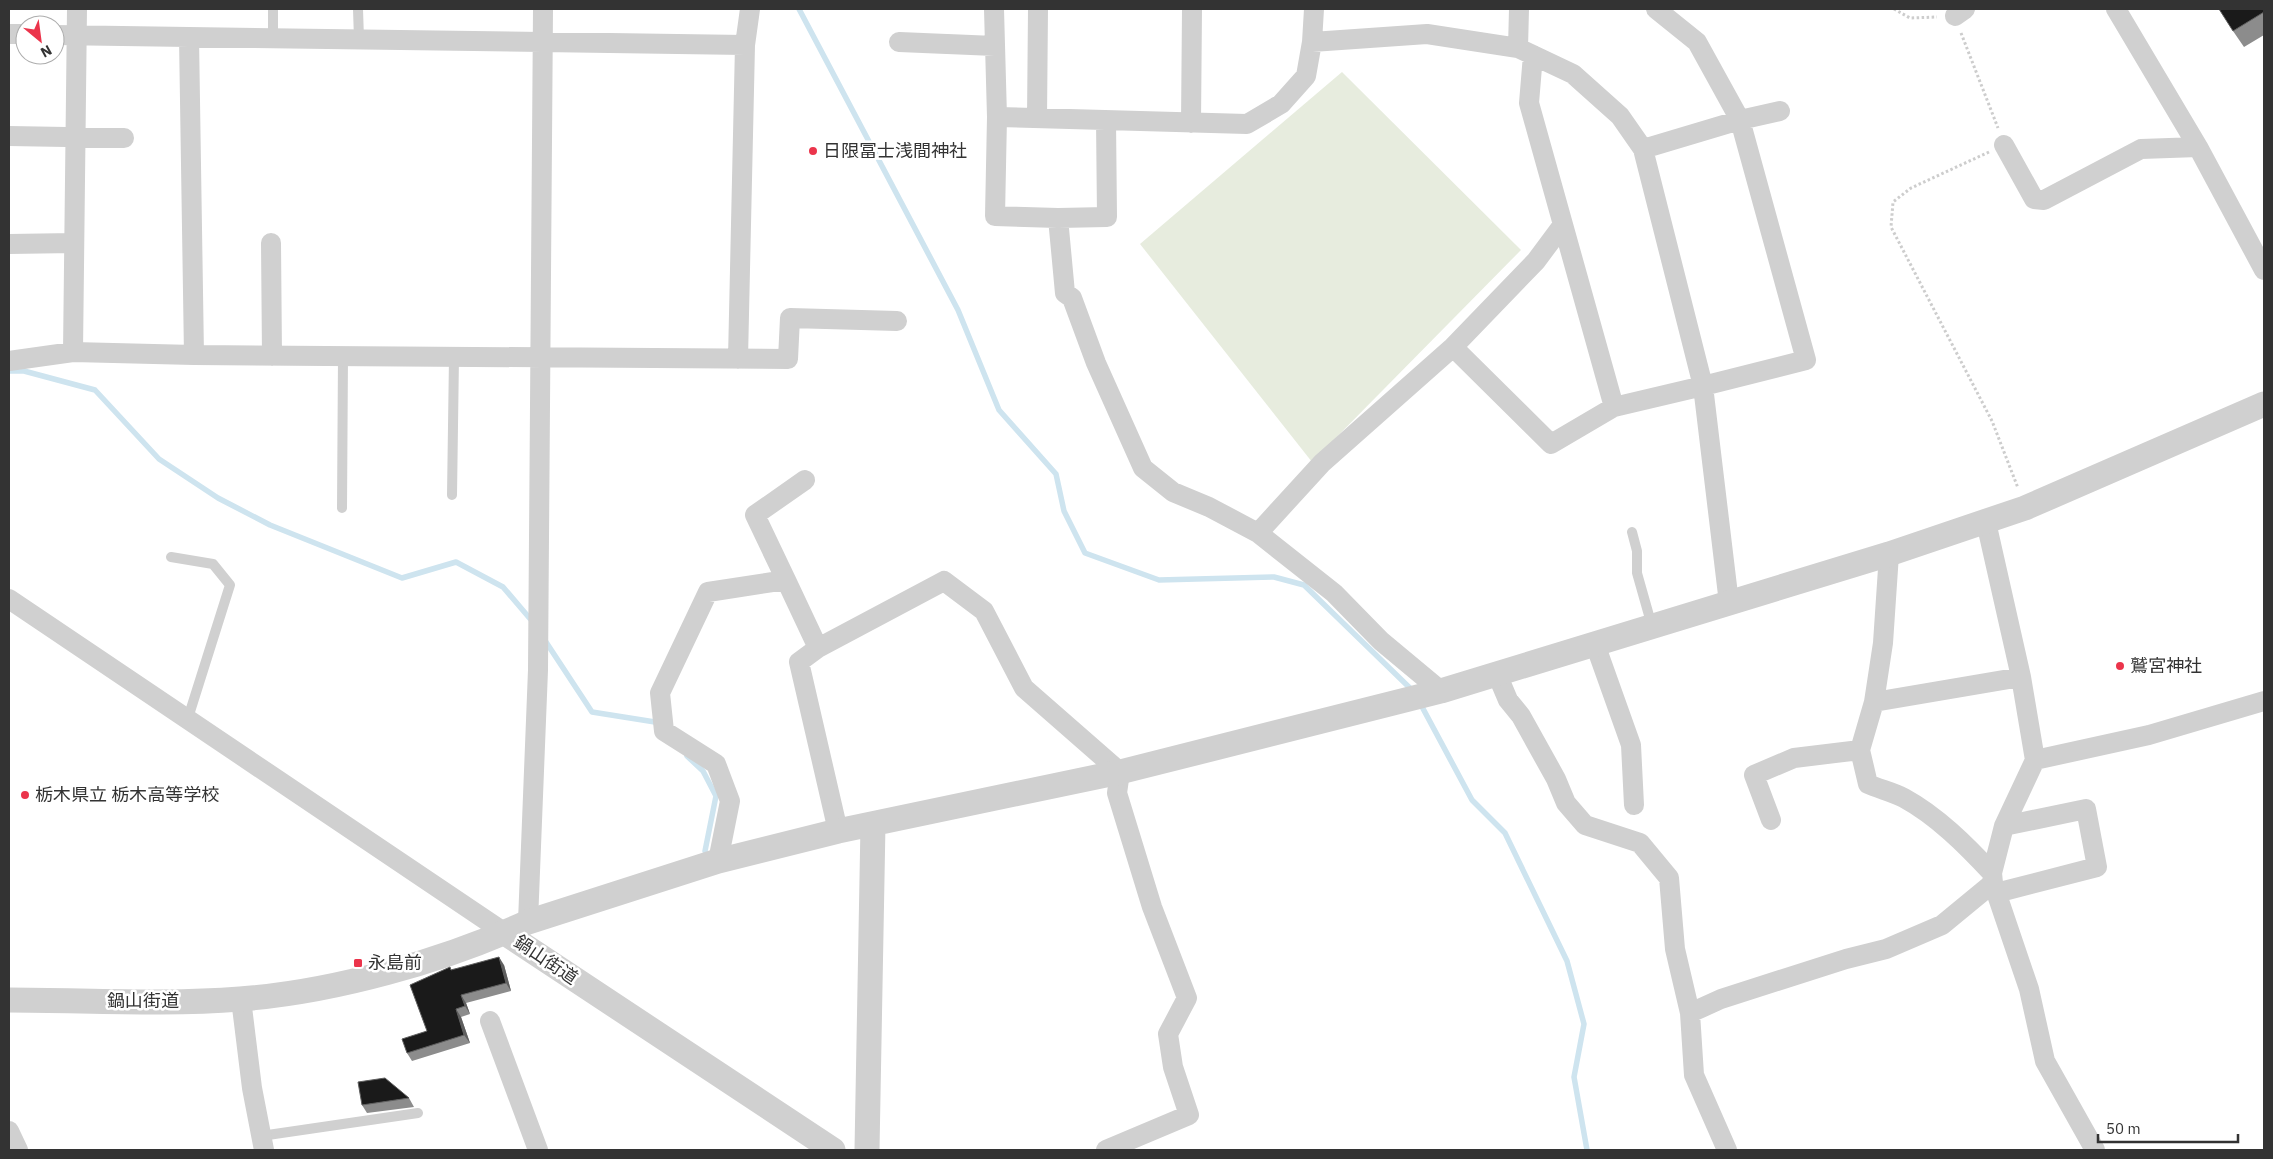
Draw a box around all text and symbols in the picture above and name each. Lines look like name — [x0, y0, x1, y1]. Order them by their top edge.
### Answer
north arrow — [15, 15, 65, 65]
text: N — [38, 41, 55, 62]
place label: 日限冨士浅間神社 — [823, 139, 967, 162]
marker: 日限冨士浅間神社 — [807, 145, 819, 157]
place label: 鷲宮神社 — [2130, 654, 2202, 677]
marker: 鷲宮神社 — [2114, 660, 2126, 672]
place label: 栃木県立 栃木高等学校 — [35, 783, 219, 806]
marker: 栃木県立 栃木高等学校 — [19, 789, 31, 801]
street label: 鍋山街道 — [510, 930, 583, 989]
place label: 永島前 — [368, 951, 422, 974]
marker: 永島前 — [352, 957, 364, 969]
street label: 鍋山街道 — [107, 989, 179, 1012]
scale bar — [2098, 1112, 2238, 1144]
text: 50 m — [2106, 1119, 2141, 1138]

